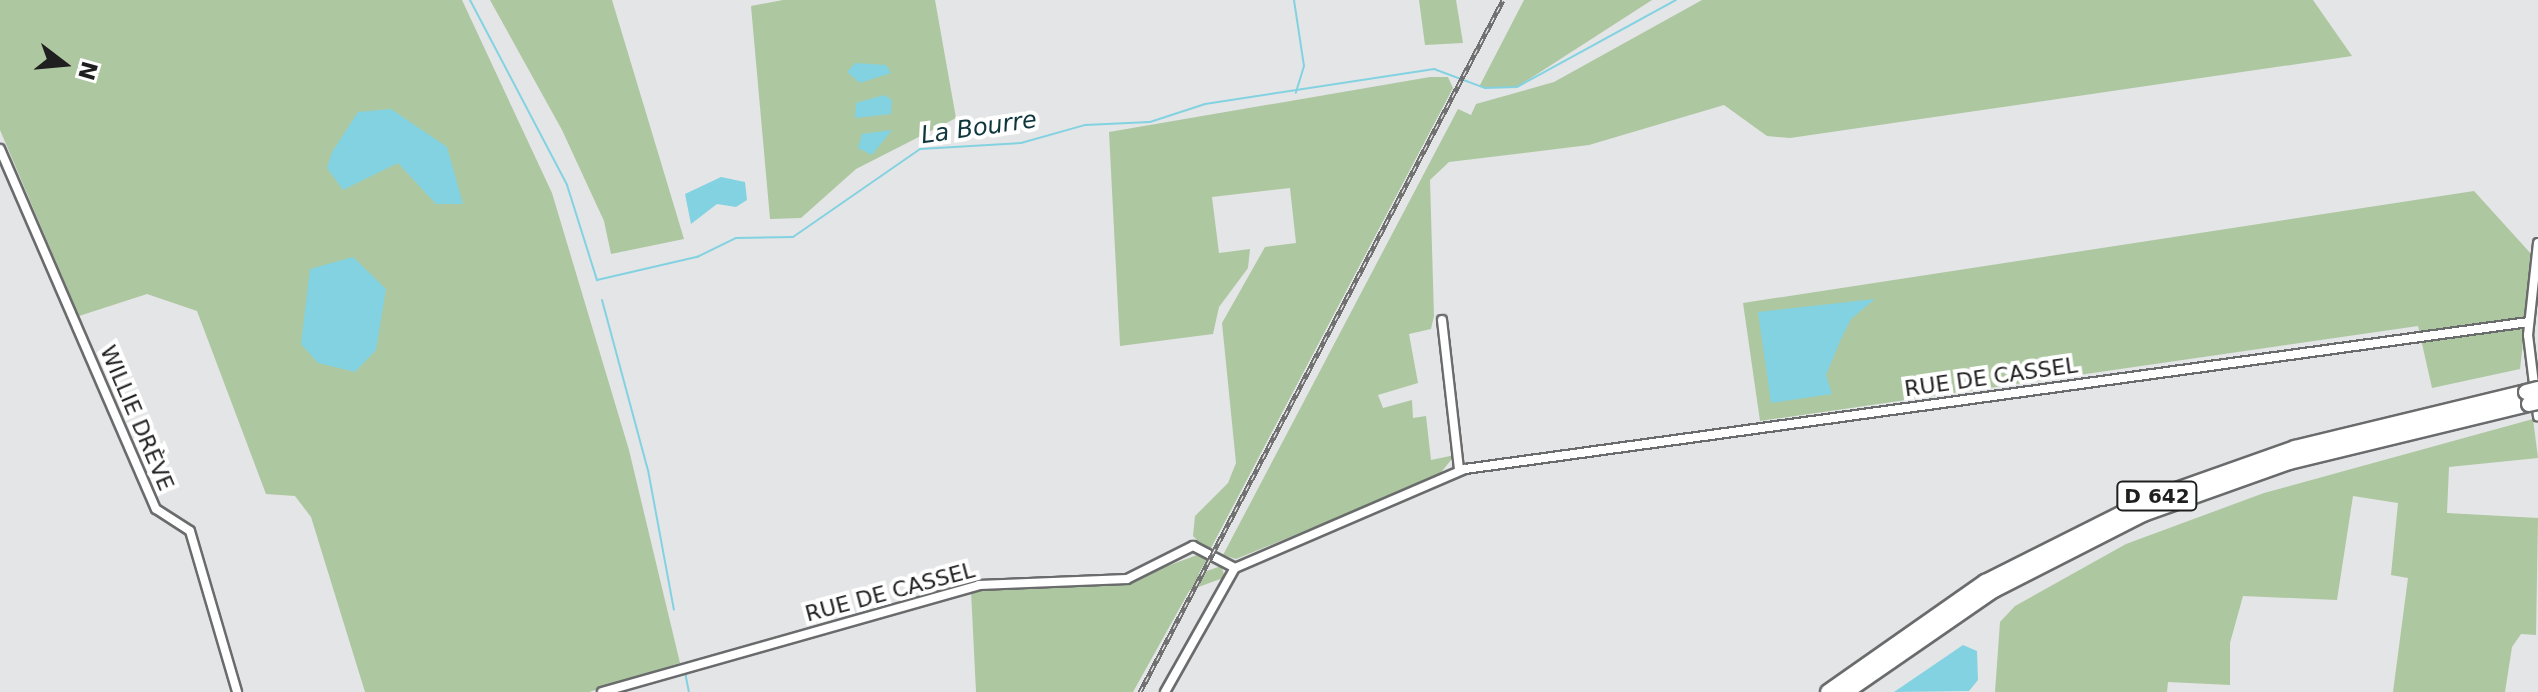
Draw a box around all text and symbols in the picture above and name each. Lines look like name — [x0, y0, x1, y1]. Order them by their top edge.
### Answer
north arrow — [24, 24, 104, 104]
text: N — [73, 58, 102, 83]
water label: La Bourre — [919, 106, 1039, 150]
street label: WILLIE DRÈVE — [95, 341, 179, 495]
street label: RUE DE CASSEL — [1903, 352, 2079, 402]
road number: D 642 — [2115, 480, 2199, 512]
street label: RUE DE CASSEL — [802, 557, 978, 627]

